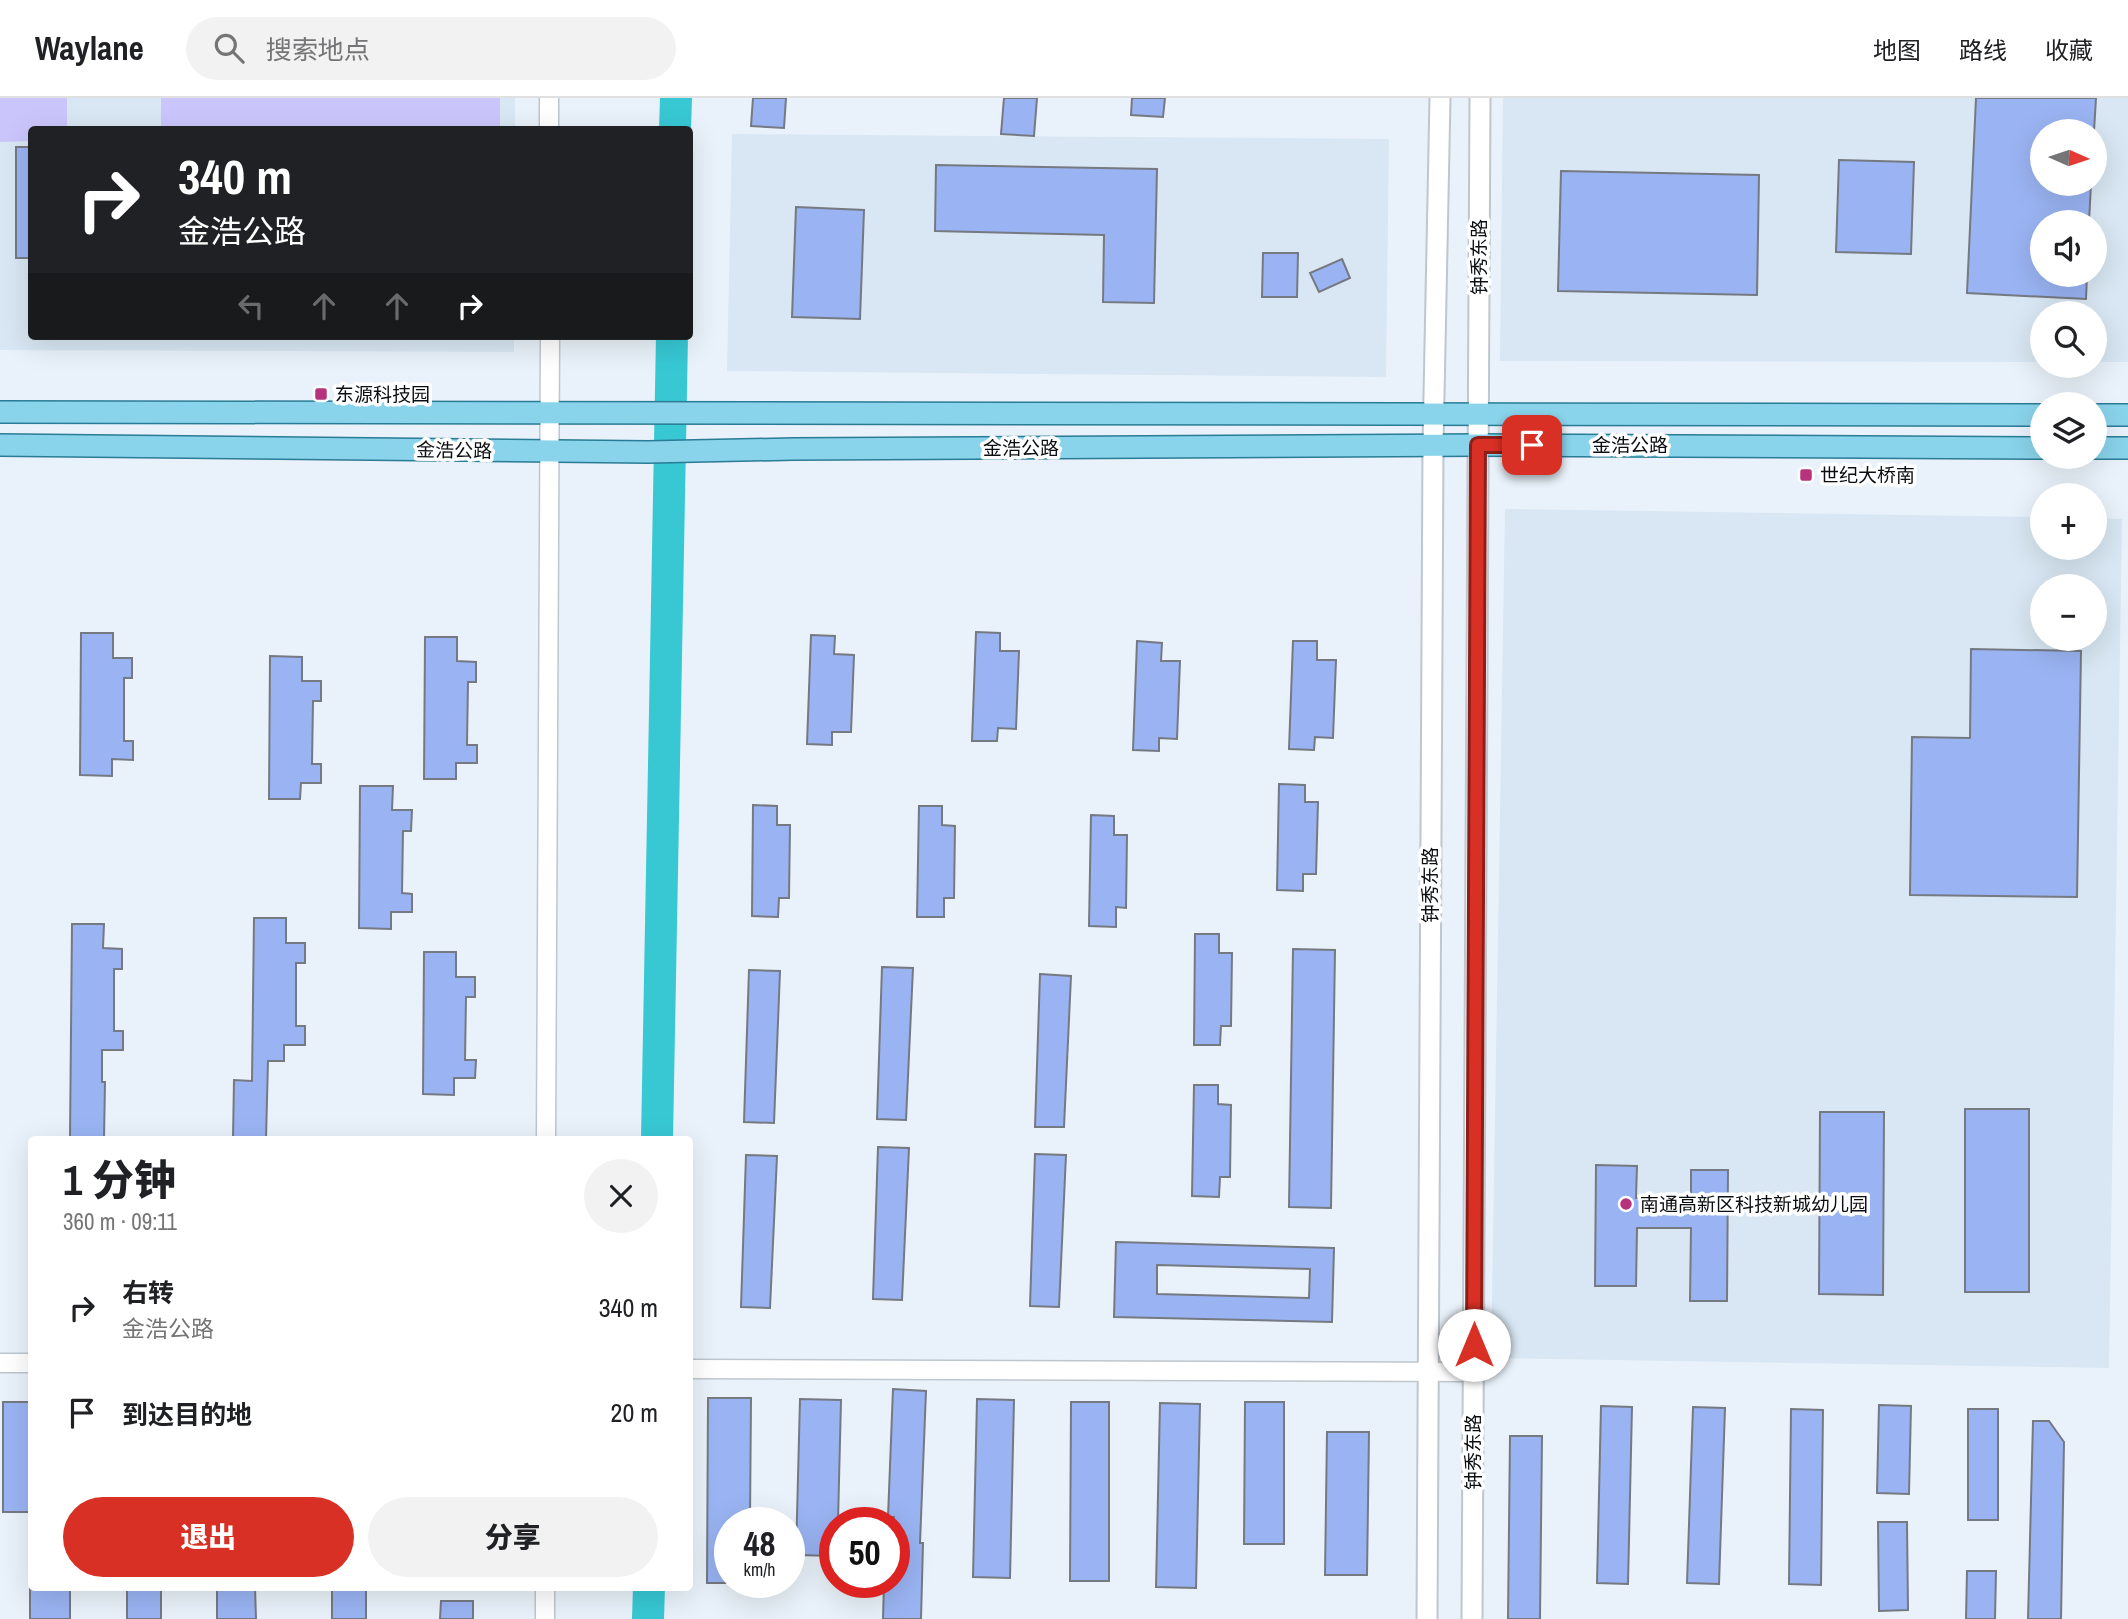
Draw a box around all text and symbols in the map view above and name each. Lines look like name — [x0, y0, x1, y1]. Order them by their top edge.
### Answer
search box — [186, 17, 676, 80]
text: Waylane — [35, 26, 144, 70]
icon: search — [210, 29, 248, 67]
text: 搜索地点 — [266, 32, 370, 67]
text: 地图 — [1873, 34, 1921, 66]
text: 路线 — [1959, 34, 2007, 66]
text: 收藏 — [2045, 34, 2093, 66]
north arrow — [2030, 119, 2107, 196]
map controls — [2030, 119, 2107, 651]
text: 340 m — [178, 143, 292, 209]
icon: right — [63, 154, 154, 245]
text: 金浩公路 — [178, 210, 306, 253]
button: sound — [2030, 210, 2107, 287]
street label: 钟秀东路 — [1466, 219, 1492, 295]
icon: left — [232, 287, 270, 325]
icon: ahead — [305, 287, 343, 325]
icon: ahead — [378, 287, 416, 325]
icon: right — [451, 287, 489, 325]
button: search — [2030, 301, 2107, 378]
place label: 东源科技园 — [335, 381, 430, 407]
marker: 东源科技园 — [313, 386, 329, 402]
button: layers — [2030, 392, 2107, 469]
pin — [1502, 415, 1562, 475]
icon: arrive — [1513, 426, 1551, 464]
street label: 金浩公路 — [1592, 432, 1668, 458]
street label: 金浩公路 — [983, 435, 1059, 461]
street label: 金浩公路 — [416, 436, 492, 464]
place label: 世纪大桥南 — [1820, 462, 1915, 488]
marker: 世纪大桥南 — [1798, 467, 1814, 483]
button: + — [2030, 483, 2107, 560]
button: − — [2030, 574, 2107, 651]
street label: 钟秀东路 — [1417, 847, 1443, 923]
text: 1 分钟 — [63, 1152, 176, 1208]
button: close — [584, 1159, 658, 1233]
place label: 南通高新区科技新城幼儿园 — [1640, 1191, 1868, 1217]
marker: 南通高新区科技新城幼儿园 — [1618, 1196, 1634, 1212]
text: 360 m · 09:11 — [63, 1206, 177, 1237]
text: 右转 — [122, 1275, 174, 1310]
icon: right — [63, 1289, 101, 1327]
text: 340 m — [599, 1290, 658, 1325]
position arrow — [1437, 1308, 1511, 1382]
text: 金浩公路 — [122, 1313, 214, 1344]
icon: arrive — [63, 1394, 101, 1432]
text: 20 m — [611, 1395, 658, 1430]
text: 到达目的地 — [122, 1397, 252, 1432]
street label: 钟秀东路 — [1460, 1414, 1486, 1490]
button: 退出 — [63, 1497, 354, 1577]
button: 分享 — [368, 1497, 658, 1577]
speed limit sign: 50 — [819, 1507, 910, 1598]
text: 48 — [744, 1520, 775, 1567]
text: km/h — [744, 1557, 776, 1582]

